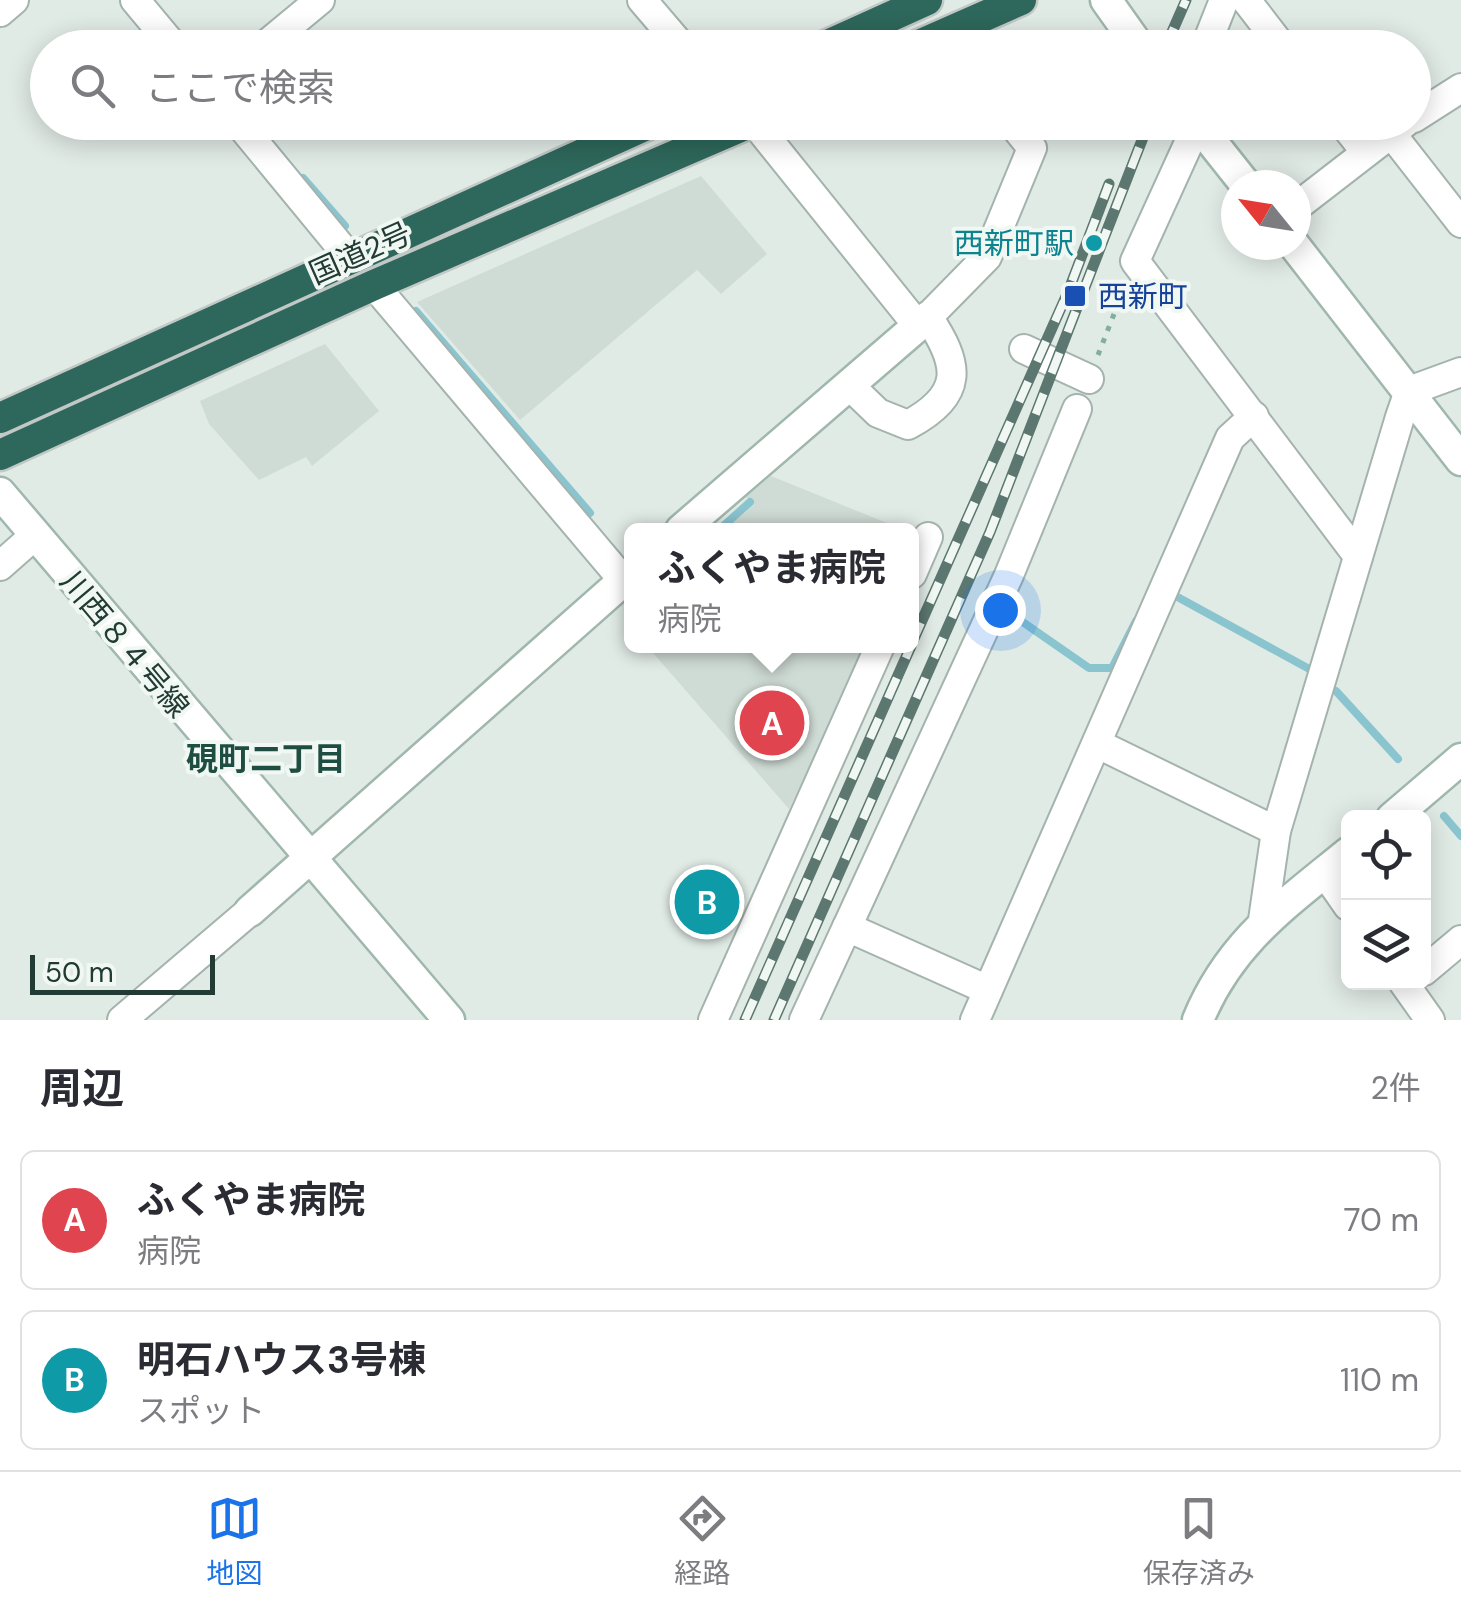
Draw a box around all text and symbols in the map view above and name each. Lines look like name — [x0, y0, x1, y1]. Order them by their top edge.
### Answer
search box — [30, 30, 1431, 140]
icon: search — [65, 58, 120, 113]
text: ここで検索 — [145, 63, 335, 113]
north arrow — [1221, 170, 1311, 260]
street label: 国道2号 — [303, 213, 417, 293]
place label: 西新町駅 — [954, 224, 1074, 263]
marker: 西新町駅 — [1083, 232, 1105, 254]
place label: 西新町 — [1098, 277, 1188, 316]
marker: 西新町 — [1062, 283, 1088, 309]
popup — [624, 523, 919, 653]
text: ふくやま病院 — [657, 543, 886, 593]
street label: 川西８４号線 — [52, 563, 198, 725]
your location — [975, 585, 1026, 636]
text: 病院 — [657, 598, 722, 640]
pin: A — [740, 686, 804, 760]
district label: 硯町二丁目 — [186, 738, 346, 780]
map controls — [1341, 810, 1431, 990]
button: locate — [1341, 810, 1431, 900]
pin: B — [674, 864, 740, 940]
button: layers — [1341, 900, 1431, 990]
scale bar — [30, 950, 215, 994]
text: 50 m — [45, 954, 114, 991]
text: 周辺 — [40, 1061, 124, 1116]
text: 2件 — [1371, 1067, 1421, 1109]
text: ふくやま病院 — [137, 1175, 365, 1225]
text: A — [63, 1199, 86, 1241]
text: 70 m — [1343, 1199, 1419, 1241]
text: 病院 — [137, 1230, 201, 1272]
text: 明石ハウス3号棟 — [137, 1335, 426, 1385]
text: B — [64, 1359, 85, 1401]
text: 110 m — [1340, 1359, 1419, 1401]
text: スポット — [137, 1390, 265, 1432]
tab: 地図 — [206, 1491, 262, 1592]
tab: 経路 — [674, 1491, 731, 1592]
tab: 保存済み — [1143, 1491, 1255, 1592]

